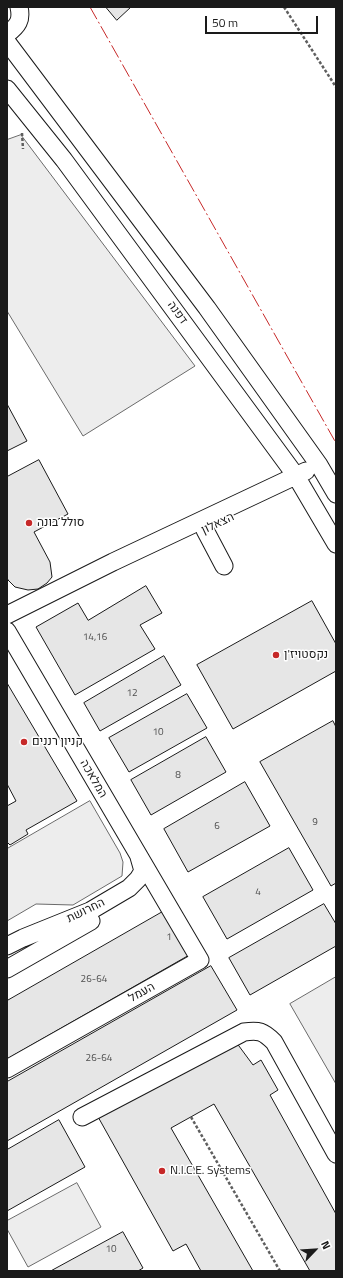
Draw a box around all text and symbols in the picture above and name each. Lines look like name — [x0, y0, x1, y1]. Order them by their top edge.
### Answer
scale bar — [207, 8, 320, 34]
text: 50 m — [212, 13, 238, 32]
street label: דפנה — [164, 299, 190, 327]
street label: הצאלון — [199, 510, 237, 538]
place label: סולל בונה — [37, 516, 84, 530]
marker: סולל בונה — [24, 518, 34, 528]
house number: 14,16 — [83, 632, 107, 644]
place label: נקסטויז'ן — [284, 648, 328, 662]
marker: נקסטויז'ן — [271, 650, 281, 660]
house number: 12 — [126, 688, 138, 700]
house number: 10 — [152, 727, 164, 739]
place label: קניון רננים — [32, 735, 83, 749]
marker: קניון רננים — [19, 737, 29, 747]
street label: המלאכה — [76, 757, 110, 801]
house number: 8 — [175, 770, 181, 782]
house number: 9 — [312, 817, 318, 829]
house number: 6 — [214, 821, 220, 833]
house number: 4 — [255, 887, 261, 899]
street label: החרושת — [65, 896, 107, 926]
house number: 1 — [166, 932, 172, 944]
house number: 26-64 — [81, 974, 107, 986]
street label: העמל — [126, 980, 158, 1006]
house number: 26-64 — [86, 1053, 112, 1065]
place label: N.I.C.E. Systems — [170, 1164, 251, 1178]
marker: N.I.C.E. Systems — [157, 1166, 167, 1176]
north arrow — [295, 1230, 335, 1270]
text: N — [317, 1238, 335, 1252]
house number: 10 — [105, 1244, 117, 1256]

